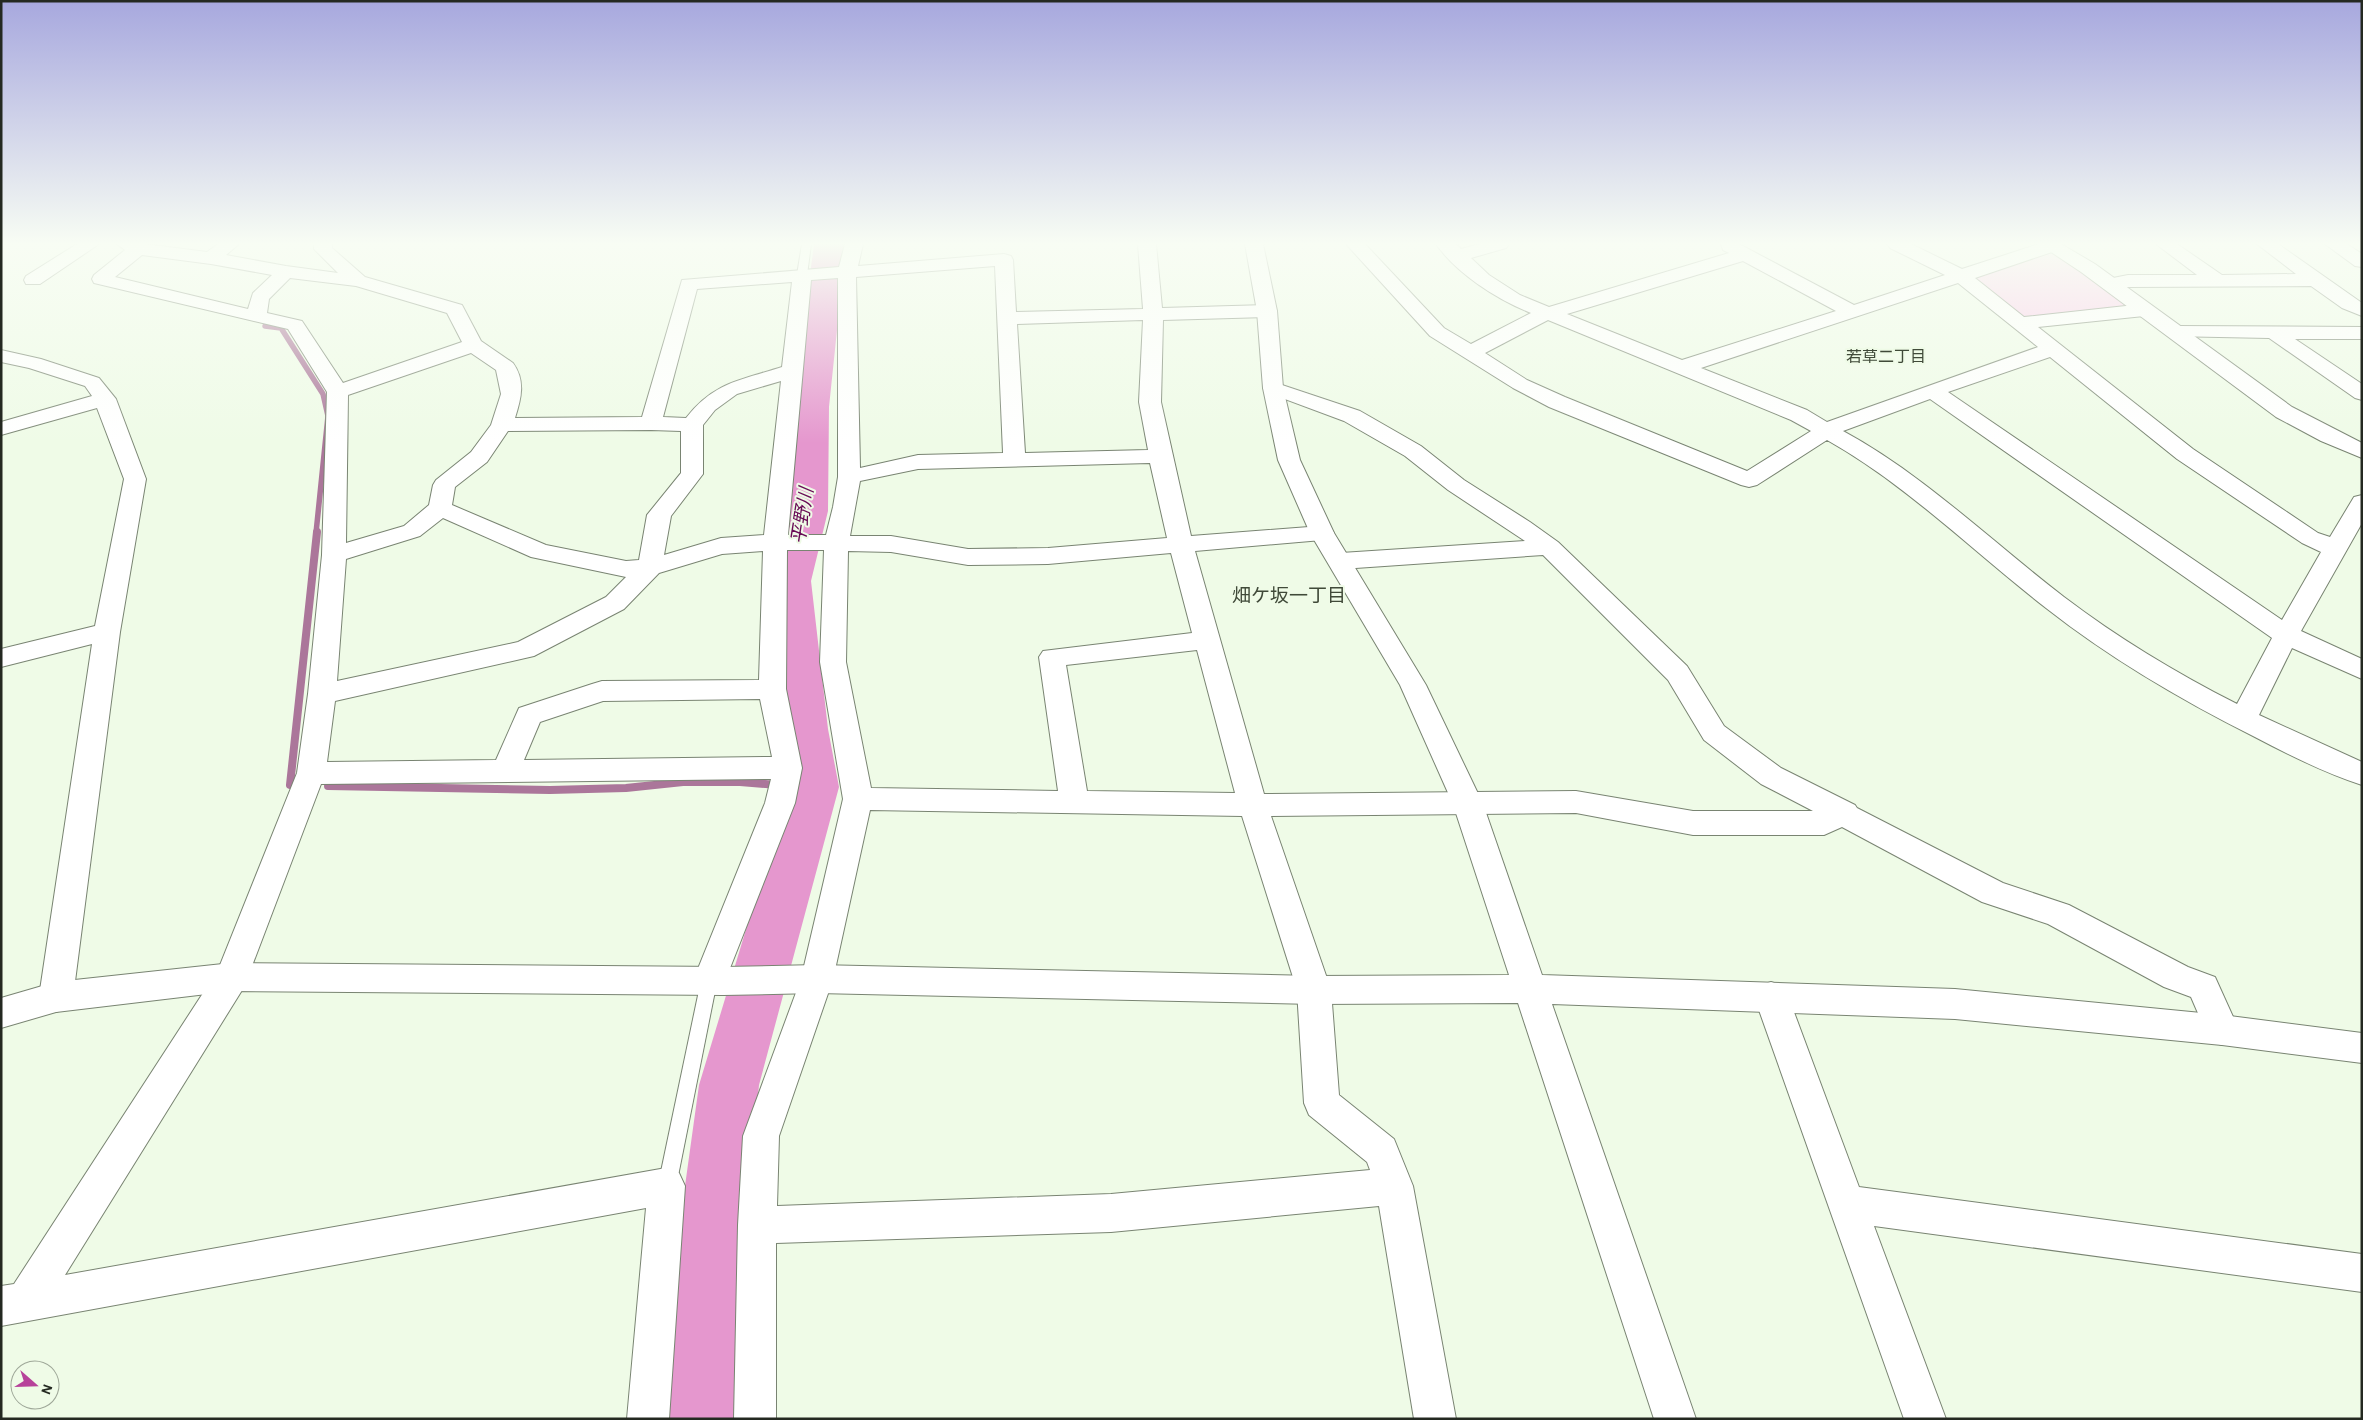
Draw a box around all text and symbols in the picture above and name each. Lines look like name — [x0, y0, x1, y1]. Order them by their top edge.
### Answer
district label: 若草二丁目 — [1846, 349, 1926, 365]
water label: 平野川 — [788, 484, 817, 546]
district label: 畑ケ坂一丁目 — [1232, 586, 1346, 606]
north arrow — [10, 1360, 60, 1410]
text: N — [38, 1382, 55, 1396]

